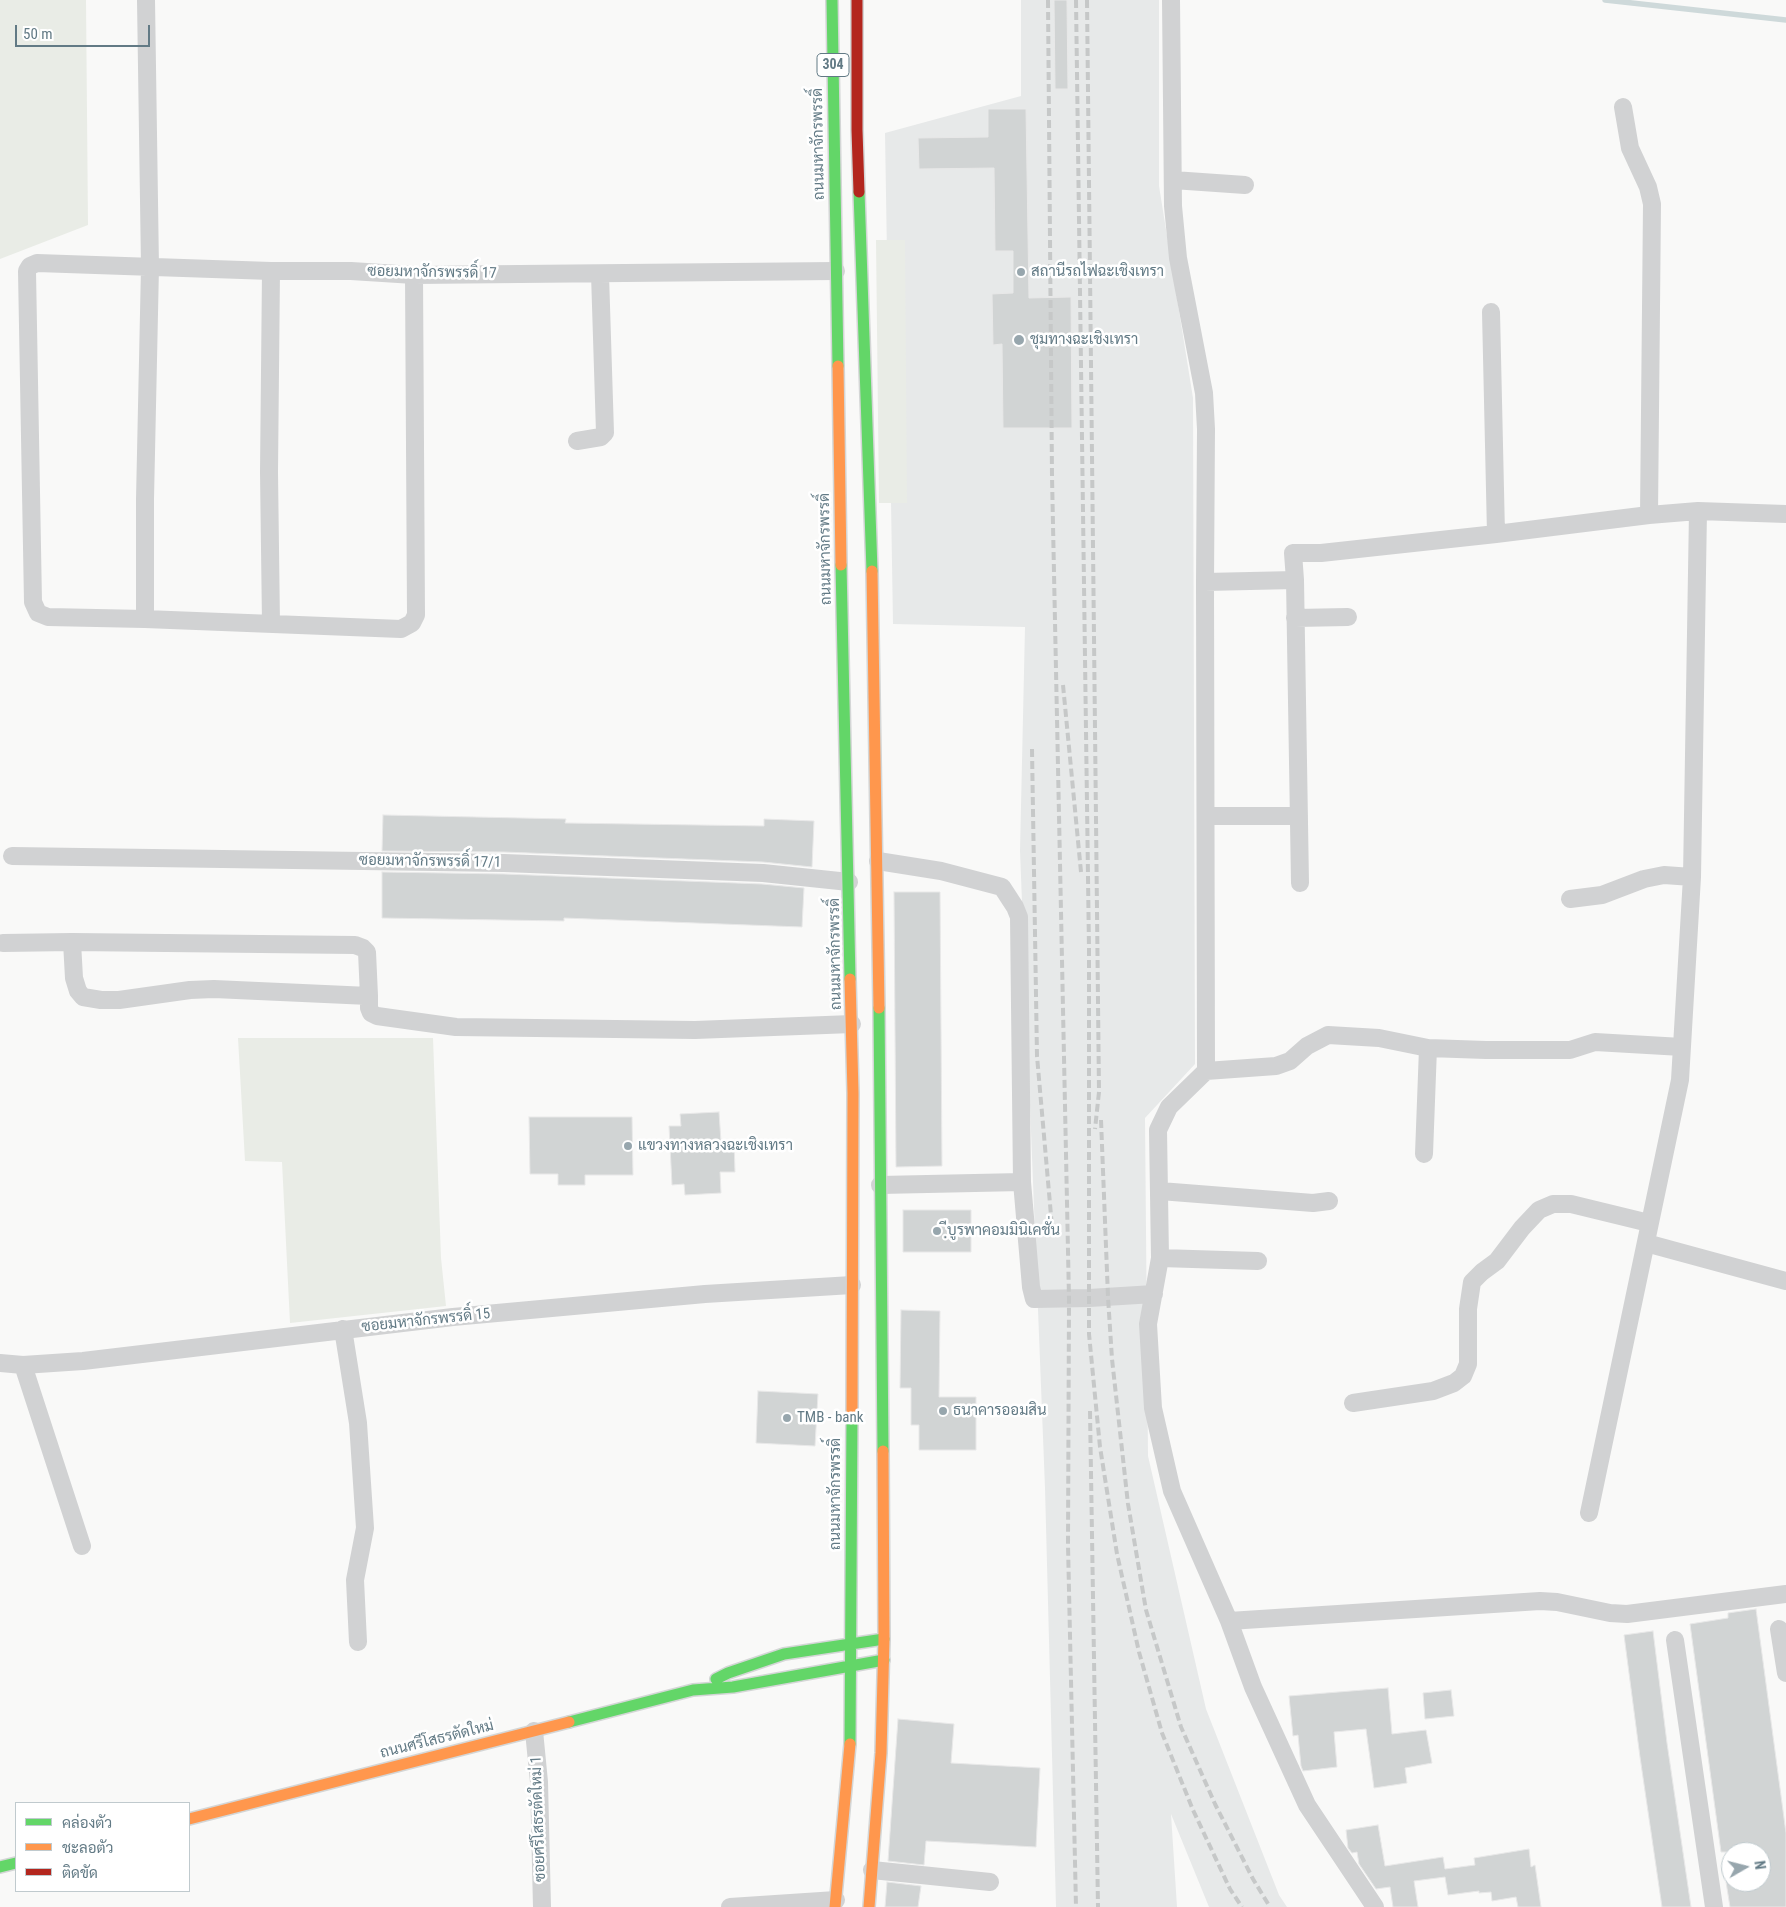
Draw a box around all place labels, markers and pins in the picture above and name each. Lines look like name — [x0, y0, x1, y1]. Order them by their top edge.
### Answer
place label: สถานีรถไฟฉะเชิงเทรา — [1031, 263, 1164, 281]
marker: สถานีรถไฟฉะเชิงเทรา — [1015, 266, 1027, 278]
place label: ชุมทางฉะเชิงเทรา — [1030, 331, 1138, 349]
marker: ชุมทางฉะเชิงเทรา — [1012, 333, 1026, 347]
place label: แขวงทางหลวงฉะเชิงเทรา — [638, 1137, 793, 1155]
marker: แขวงทางหลวงฉะเชิงเทรา — [622, 1140, 634, 1152]
place label: ฺีบูรพาคอมมินิเคชั่น — [947, 1222, 1060, 1240]
marker: ฺีบูรพาคอมมินิเคชั่น — [931, 1225, 943, 1237]
place label: ธนาคารออมสิน — [953, 1402, 1047, 1420]
marker: ธนาคารออมสิน — [937, 1405, 949, 1417]
place label: TMB - bank — [797, 1409, 864, 1427]
marker: TMB - bank — [781, 1412, 793, 1424]

